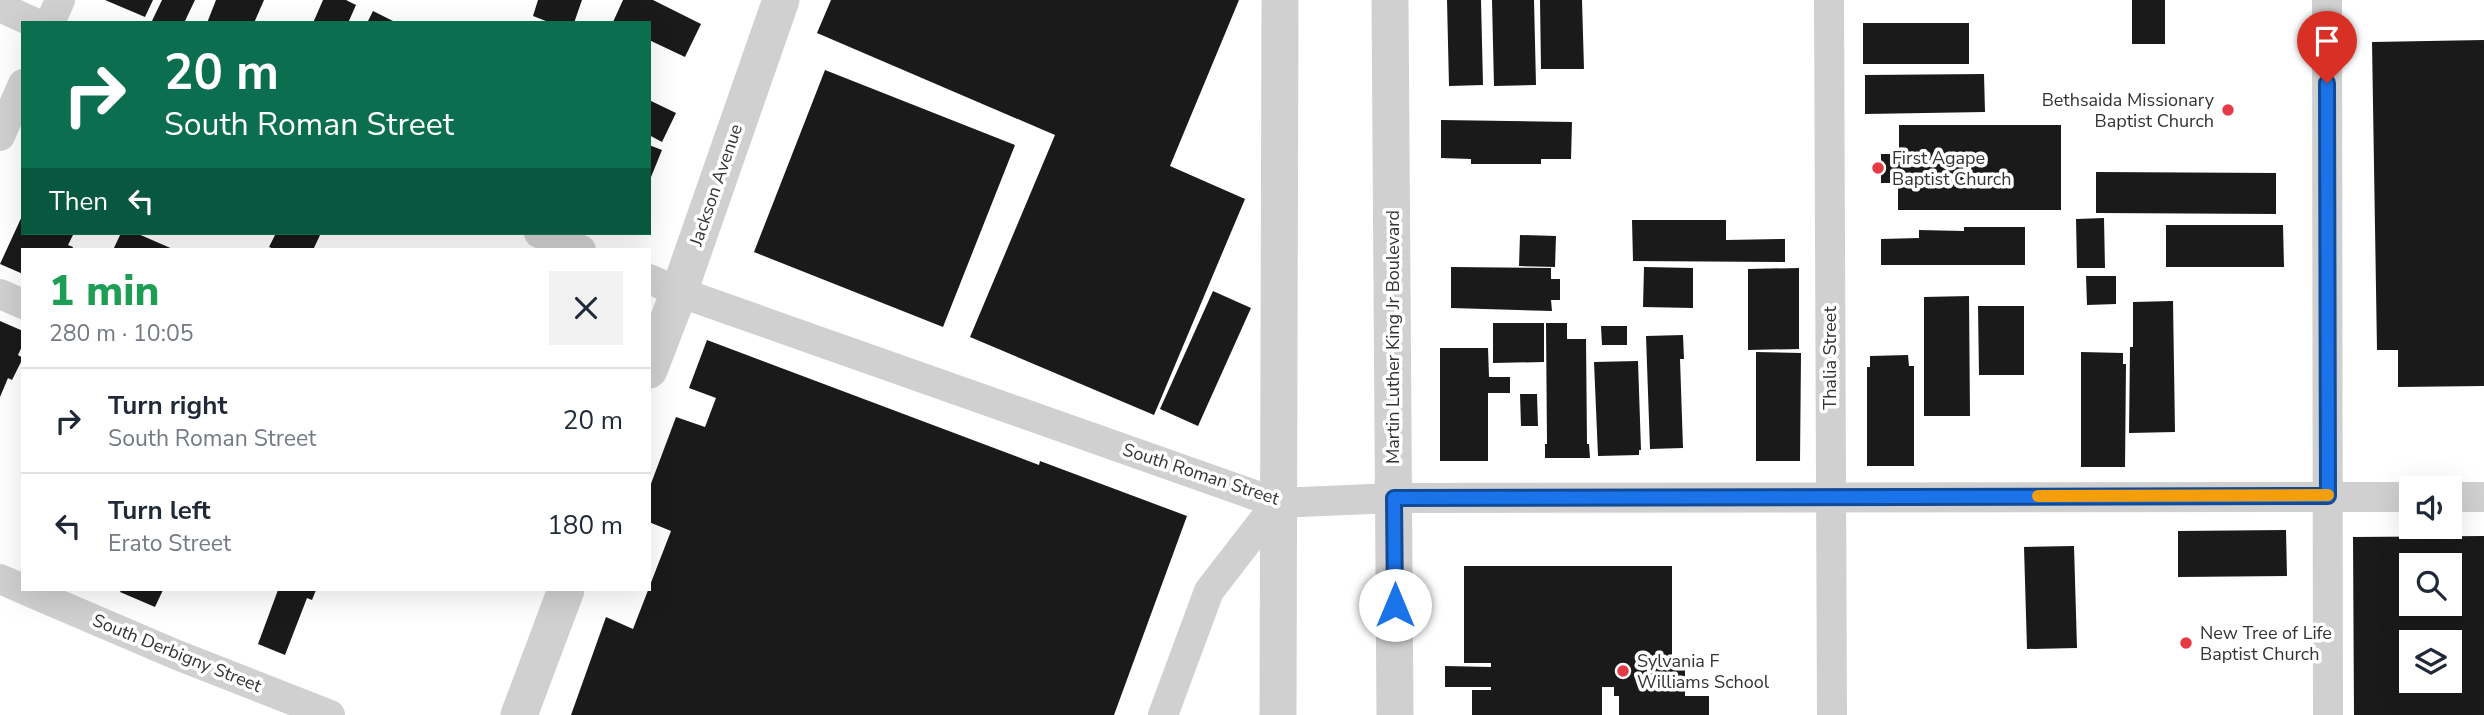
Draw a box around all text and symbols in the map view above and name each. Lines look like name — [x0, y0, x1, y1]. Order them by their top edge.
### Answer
pin — [2297, 11, 2357, 83]
icon: arrive — [2308, 22, 2346, 60]
text: 20 m — [164, 39, 279, 106]
icon: right — [49, 49, 140, 140]
place label: Bethsaida Missionary Baptist Church — [2042, 88, 2215, 133]
marker: Bethsaida Missionary Baptist Church — [2220, 102, 2236, 118]
text: South Roman Street — [164, 103, 454, 146]
street label: Jackson Avenue — [684, 121, 748, 250]
place label: First Agape Baptist Church — [1892, 146, 2011, 191]
marker: First Agape Baptist Church — [1870, 160, 1886, 176]
icon: left — [122, 182, 160, 220]
text: Then — [49, 184, 108, 219]
street label: Martin Luther King Jr Boulevard — [1381, 210, 1405, 464]
text: 1 min — [49, 263, 159, 320]
button: close — [549, 271, 623, 345]
street label: Thalia Street — [1818, 306, 1842, 410]
text: 280 m · 10:05 — [49, 318, 194, 349]
text: Turn right — [108, 388, 227, 423]
icon: right — [49, 402, 87, 440]
text: 20 m — [563, 403, 623, 438]
text: South Roman Street — [108, 423, 316, 454]
street label: South Roman Street — [1120, 437, 1283, 511]
map controls — [2399, 476, 2462, 693]
button: sound — [2399, 476, 2462, 539]
text: Turn left — [108, 493, 211, 528]
icon: left — [49, 507, 87, 545]
text: 180 m — [547, 508, 623, 543]
text: Erato Street — [108, 528, 231, 559]
button: search — [2399, 553, 2462, 616]
position arrow — [1358, 568, 1432, 642]
street label: South Derbigny Street — [89, 608, 266, 698]
place label: New Tree of Life Baptist Church — [2200, 621, 2332, 666]
button: layers — [2399, 630, 2462, 693]
marker: New Tree of Life Baptist Church — [2178, 635, 2194, 651]
place label: Sylvania F Williams School — [1637, 649, 1770, 694]
marker: Sylvania F Williams School — [1615, 663, 1631, 679]

